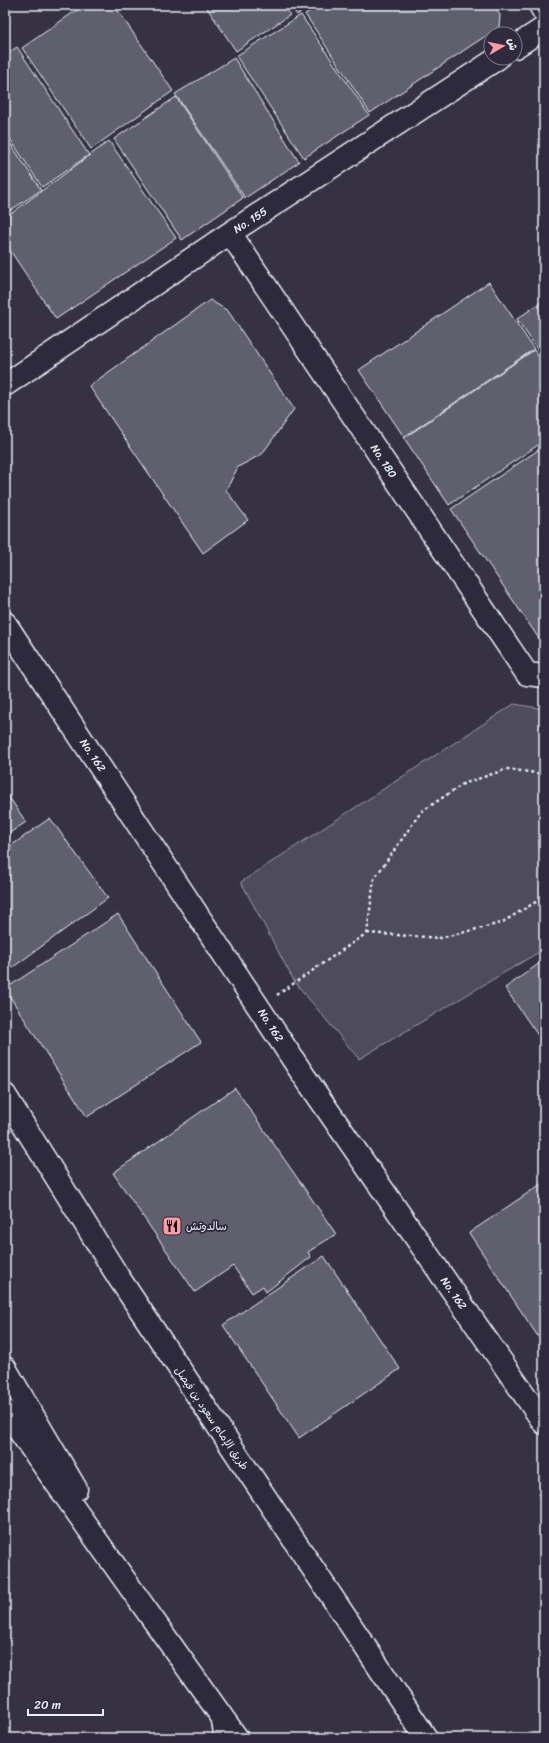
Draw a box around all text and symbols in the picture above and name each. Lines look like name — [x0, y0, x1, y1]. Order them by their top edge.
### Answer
north arrow — [483, 26, 523, 66]
text: ش — [502, 37, 523, 52]
street label: No. 155 — [229, 202, 271, 239]
street label: No. 180 — [365, 440, 402, 482]
street label: No. 162 — [74, 735, 111, 776]
street label: No. 162 — [253, 1005, 289, 1046]
restaurant icon: سالدوتش — [161, 1215, 183, 1237]
place label: سالدوتش — [186, 1217, 227, 1236]
street label: No. 162 — [435, 1273, 472, 1314]
street label: طريق الإمام سعود بن فيصل — [170, 1362, 254, 1474]
scale bar — [28, 1691, 103, 1717]
text: 20 m — [34, 1694, 61, 1716]

